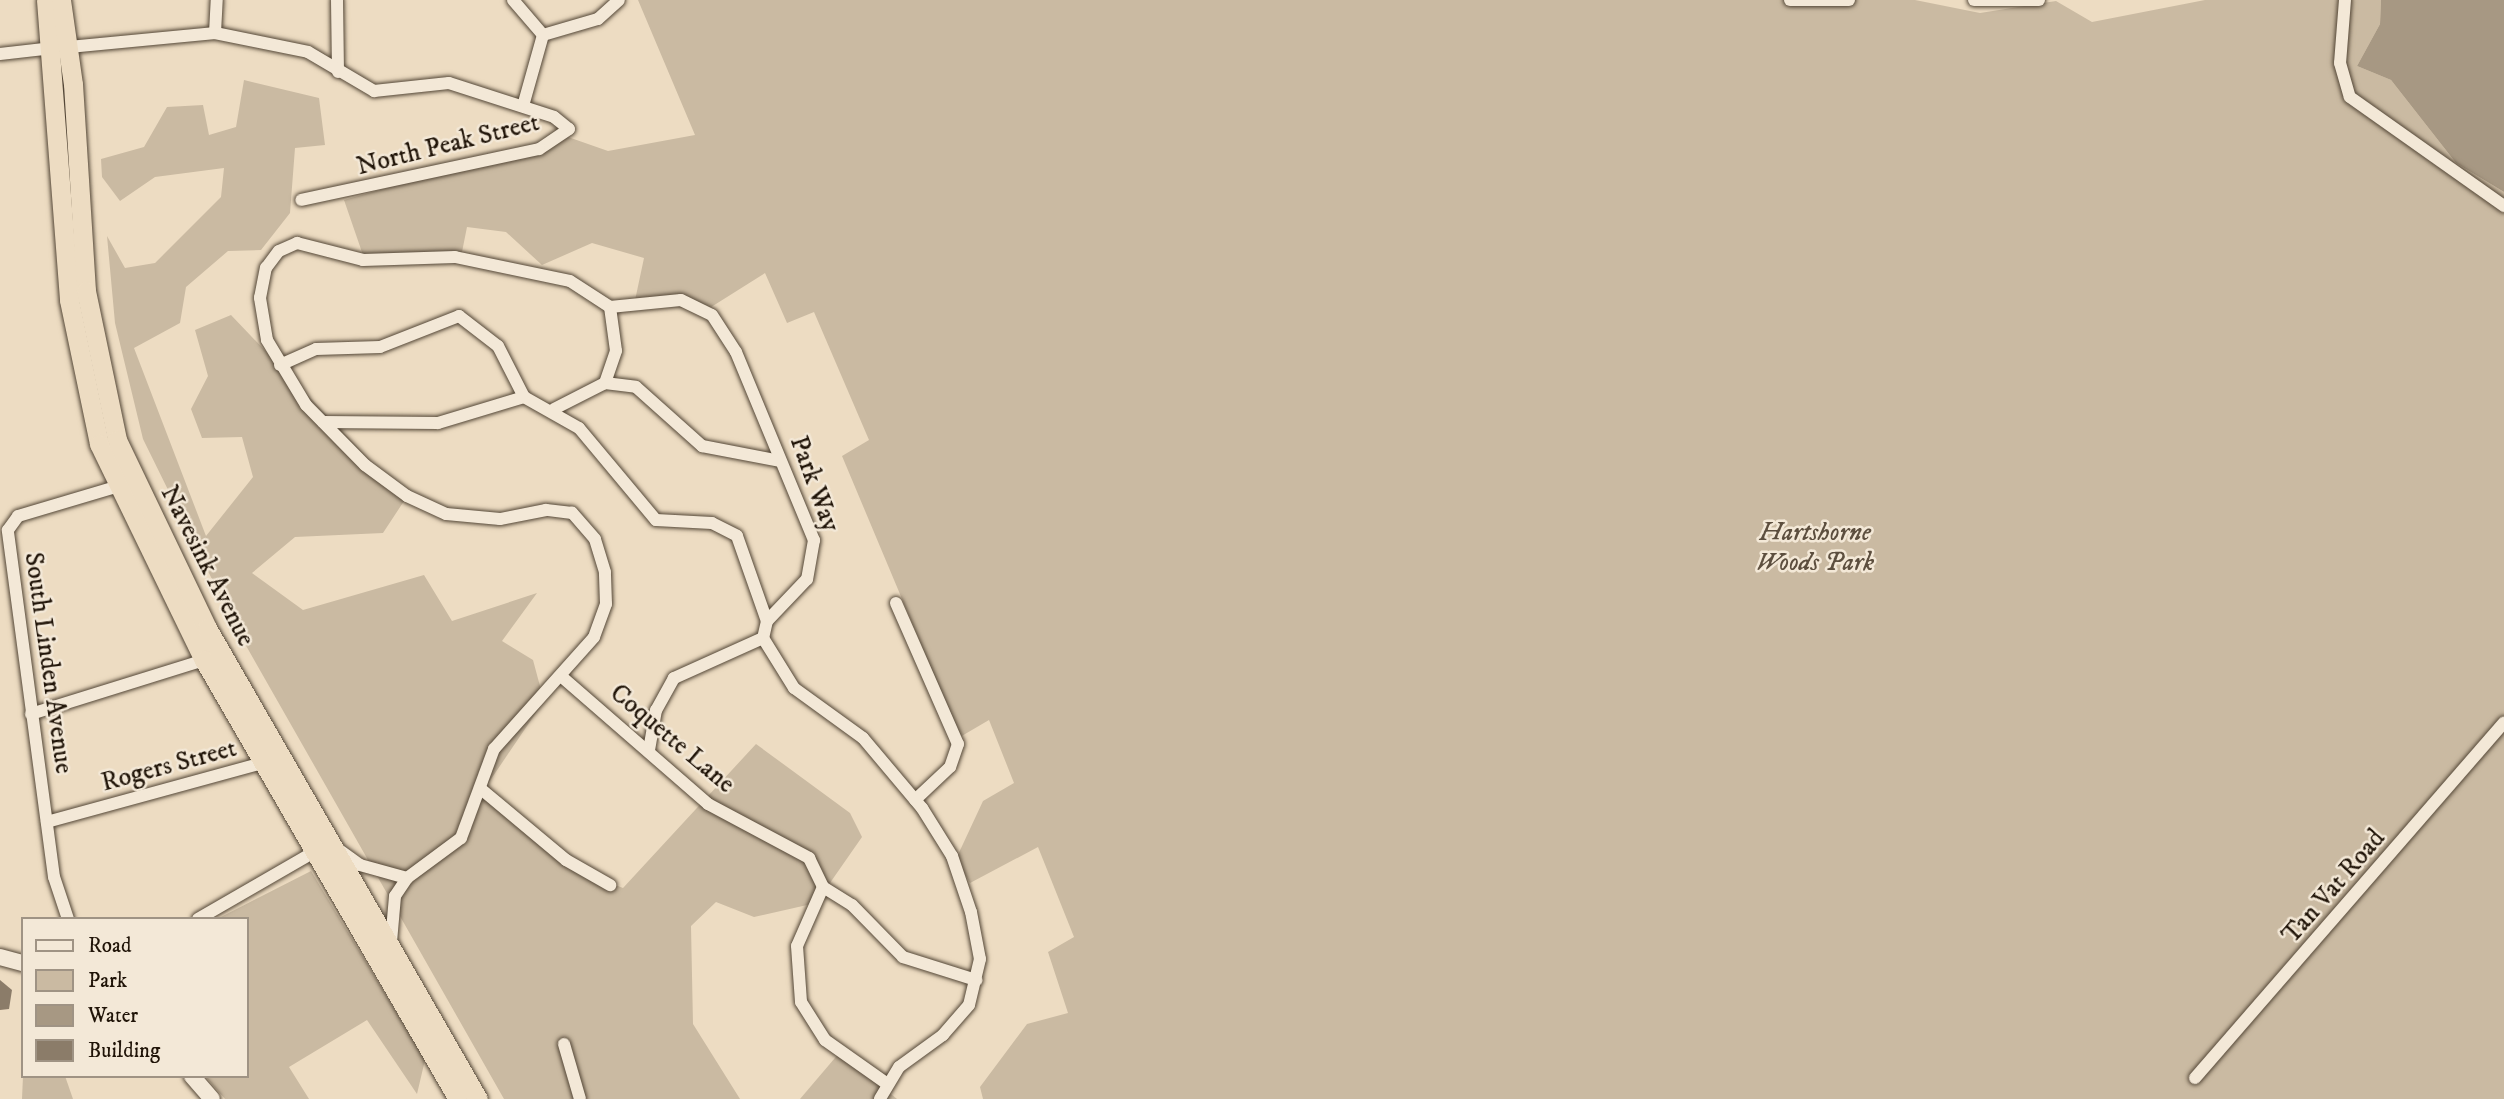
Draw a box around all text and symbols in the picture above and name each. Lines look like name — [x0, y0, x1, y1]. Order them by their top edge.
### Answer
street label: North Peak Street — [353, 107, 543, 183]
street label: Park Way — [782, 432, 846, 536]
street label: Navesink Avenue — [153, 480, 261, 652]
park label: Hartshorne Woods Park — [1756, 517, 1874, 578]
street label: South Linden Avenue — [17, 550, 79, 776]
street label: Coquette Lane — [603, 678, 741, 800]
street label: Rogers Street — [98, 733, 240, 799]
street label: Tan Vat Road — [2276, 823, 2392, 951]
legend — [21, 917, 248, 1078]
text: Road — [88, 933, 132, 959]
text: Park — [88, 968, 127, 994]
text: Water — [88, 1003, 138, 1029]
text: Building — [88, 1038, 160, 1064]

